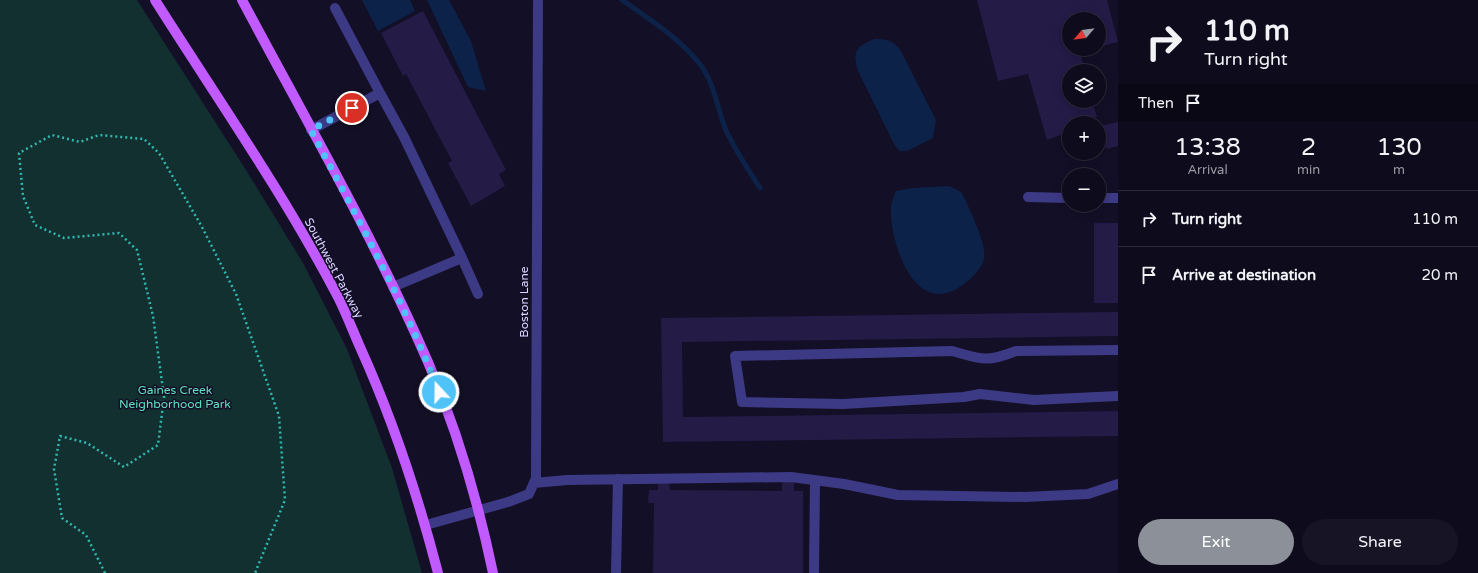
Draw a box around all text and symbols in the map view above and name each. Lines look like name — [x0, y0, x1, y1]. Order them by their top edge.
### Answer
north arrow — [1062, 12, 1106, 56]
map controls — [1062, 12, 1106, 212]
text: 110 m — [1204, 14, 1290, 48]
icon: right — [1138, 16, 1190, 68]
text: Turn right — [1204, 48, 1288, 70]
button: layers — [1062, 64, 1106, 108]
pin — [335, 91, 369, 125]
icon: arrive — [1182, 92, 1204, 114]
text: Then — [1138, 94, 1174, 112]
icon: arrive — [341, 97, 363, 119]
button: + — [1062, 116, 1106, 160]
text: 13:38 — [1174, 133, 1241, 162]
text: 2 — [1301, 133, 1316, 162]
text: 130 — [1376, 133, 1422, 162]
text: Arrival — [1187, 162, 1228, 178]
text: min — [1297, 162, 1320, 178]
text: m — [1393, 162, 1405, 178]
button: − — [1062, 168, 1106, 212]
icon: right — [1138, 208, 1160, 230]
text: Turn right — [1172, 210, 1242, 228]
text: 110 m — [1412, 210, 1458, 228]
street label: Southwest Parkway — [302, 215, 367, 321]
icon: arrive — [1138, 264, 1160, 286]
street label: Boston Lane — [517, 266, 531, 338]
text: Arrive at destination — [1172, 266, 1316, 284]
text: 20 m — [1421, 266, 1458, 284]
position arrow — [418, 371, 460, 413]
park label: Gaines Creek Neighborhood Park — [119, 383, 231, 411]
button: Exit — [1138, 519, 1294, 565]
button: Share — [1302, 519, 1458, 565]

